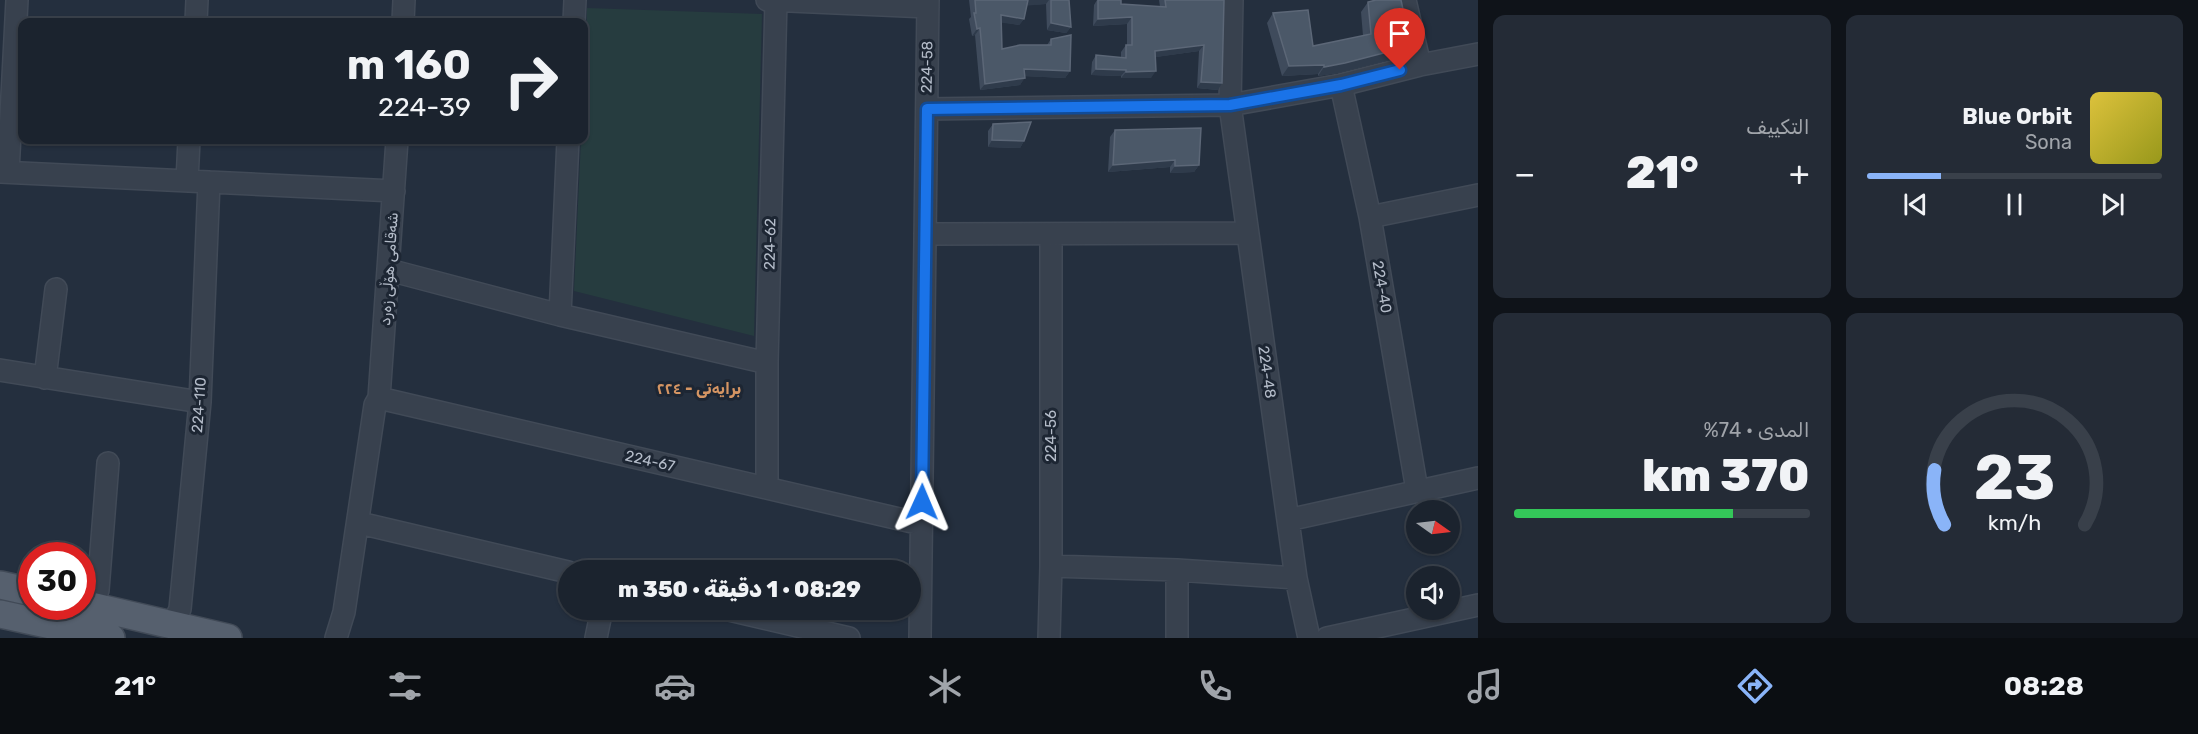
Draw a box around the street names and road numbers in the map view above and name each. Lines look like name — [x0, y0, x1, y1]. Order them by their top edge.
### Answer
street label: 224-58 — [918, 41, 936, 93]
street label: شەقامی هۆڵی زەرد — [376, 212, 402, 326]
street label: 224-62 — [761, 218, 779, 270]
street label: 224-40 — [1369, 259, 1395, 315]
street label: 224-48 — [1254, 345, 1280, 399]
street label: 224-110 — [188, 377, 210, 433]
street label: 224-56 — [1042, 410, 1060, 462]
street label: 224-67 — [623, 447, 677, 475]

